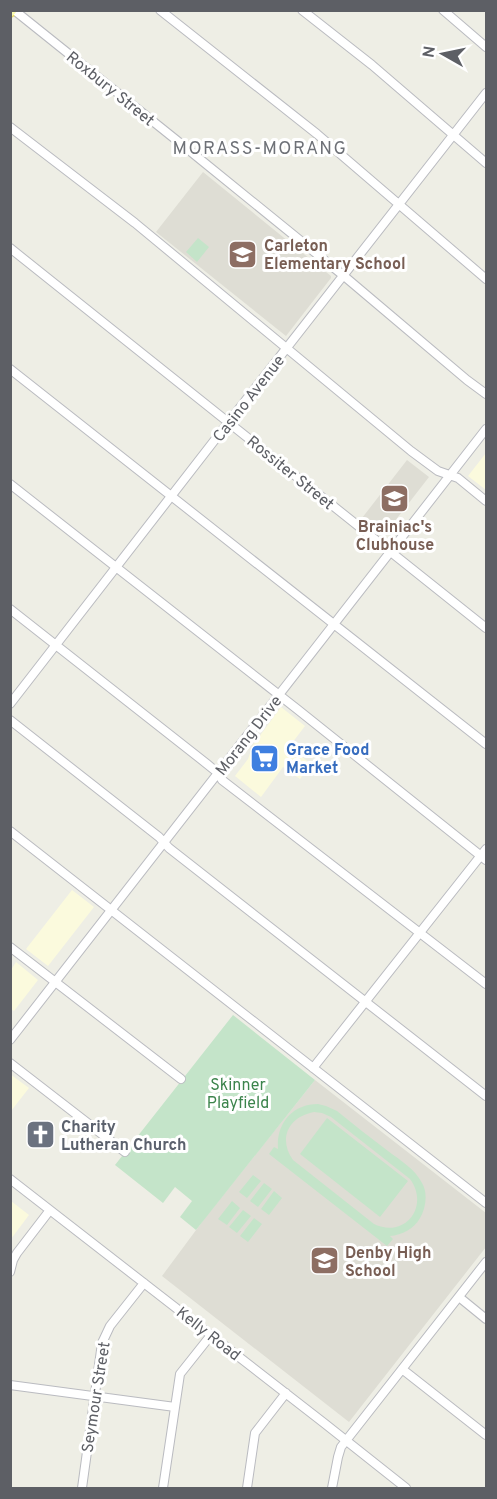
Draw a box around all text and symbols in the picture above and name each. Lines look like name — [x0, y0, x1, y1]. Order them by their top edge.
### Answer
north arrow — [413, 24, 473, 84]
text: N — [419, 45, 441, 59]
street label: Roxbury Street — [62, 48, 158, 131]
district label: MORASS-MORANG — [173, 138, 347, 161]
place label: Carleton Elementary School — [264, 237, 406, 275]
school or university icon: Carleton Elementary School — [227, 238, 259, 270]
street label: Casino Avenue — [209, 352, 290, 447]
street label: Rossiter Street — [242, 432, 338, 515]
school or university icon: Brainiac's Clubhouse — [379, 482, 411, 514]
place label: Brainiac's Clubhouse — [356, 518, 434, 556]
street label: Morang Drive — [212, 692, 287, 780]
place label: Grace Food Market — [286, 741, 369, 779]
supermarket icon: Grace Food Market — [249, 742, 281, 774]
park label: Skinner Playfield — [207, 1076, 269, 1114]
place label: Charity Lutheran Church — [61, 1118, 187, 1156]
church icon: Charity Lutheran Church — [24, 1119, 56, 1151]
place label: Denby High School — [345, 1244, 431, 1282]
school or university icon: Denby High School — [308, 1245, 340, 1277]
street label: Kelly Road — [172, 1303, 244, 1366]
street label: Seymour Street — [78, 1340, 116, 1454]

